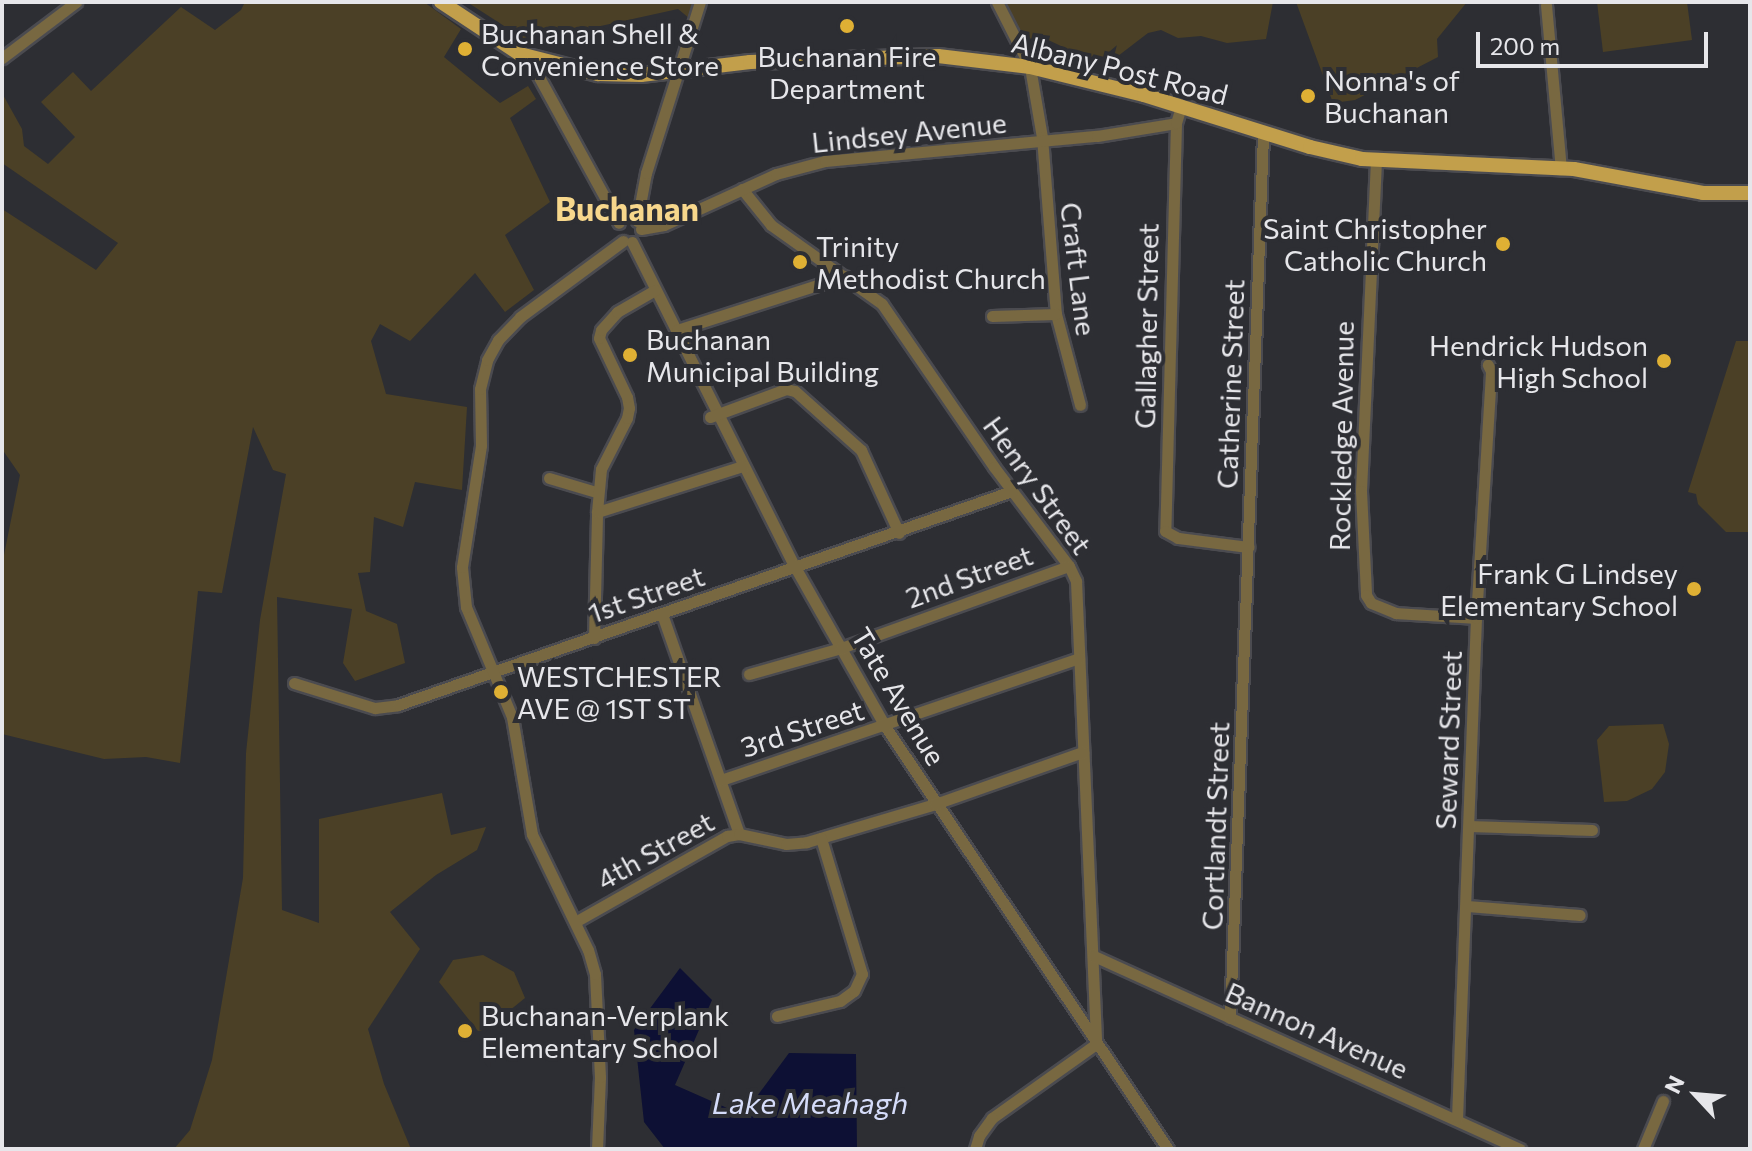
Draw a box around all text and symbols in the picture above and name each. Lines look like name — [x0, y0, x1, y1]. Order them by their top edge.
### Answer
place label: Buchanan Shell & Convenience Store — [481, 16, 719, 82]
scale bar — [1480, 16, 1712, 66]
marker: Buchanan Fire Department — [838, 17, 856, 35]
street label: Albany Post Road — [1008, 25, 1232, 111]
text: 200 m — [1490, 31, 1560, 60]
place label: Buchanan Fire Department — [757, 39, 937, 105]
marker: Buchanan Shell & Convenience Store — [456, 40, 474, 58]
place label: Nonna's of Buchanan — [1324, 63, 1460, 129]
marker: Nonna's of Buchanan — [1299, 87, 1317, 105]
street label: Lindsey Avenue — [810, 105, 1008, 159]
district label: Buchanan — [555, 189, 699, 227]
street label: Craft Lane — [1054, 200, 1104, 338]
place label: Saint Christopher Catholic Church — [1263, 211, 1487, 277]
street label: Gallagher Street — [1127, 223, 1165, 429]
place label: Trinity Methodist Church — [816, 229, 1046, 295]
marker: Saint Christopher Catholic Church — [1494, 235, 1512, 253]
marker: Trinity Methodist Church — [791, 253, 809, 271]
street label: Catherine Street — [1210, 279, 1250, 489]
street label: Rockledge Avenue — [1322, 321, 1360, 551]
place label: Buchanan Municipal Building — [646, 322, 879, 388]
place label: Hendrick Hudson High School — [1429, 328, 1648, 394]
marker: Buchanan Municipal Building — [621, 346, 639, 364]
marker: Hendrick Hudson High School — [1655, 352, 1673, 370]
street label: Henry Street — [977, 410, 1099, 560]
street label: 2nd Street — [901, 538, 1037, 614]
place label: Frank G Lindsey Elementary School — [1440, 556, 1678, 622]
street label: 1st Street — [584, 558, 708, 630]
marker: Frank G Lindsey Elementary School — [1685, 580, 1703, 598]
street label: Tate Avenue — [845, 621, 953, 771]
street label: Seward Street — [1428, 650, 1468, 830]
place label: WESTCHESTER AVE @ 1ST ST — [517, 659, 721, 725]
marker: WESTCHESTER AVE @ 1ST ST — [492, 683, 510, 701]
street label: 3rd Street — [736, 692, 868, 764]
street label: Cortlandt Street — [1195, 721, 1235, 931]
street label: 4th Street — [591, 804, 719, 896]
street label: Bannon Avenue — [1221, 975, 1413, 1085]
place label: Buchanan-Verplank Elementary School — [481, 998, 729, 1064]
marker: Buchanan-Verplank Elementary School — [456, 1022, 474, 1040]
north arrow — [1656, 1055, 1736, 1135]
text: N — [1658, 1071, 1690, 1098]
water label: Lake Meahagh — [712, 1084, 908, 1120]

